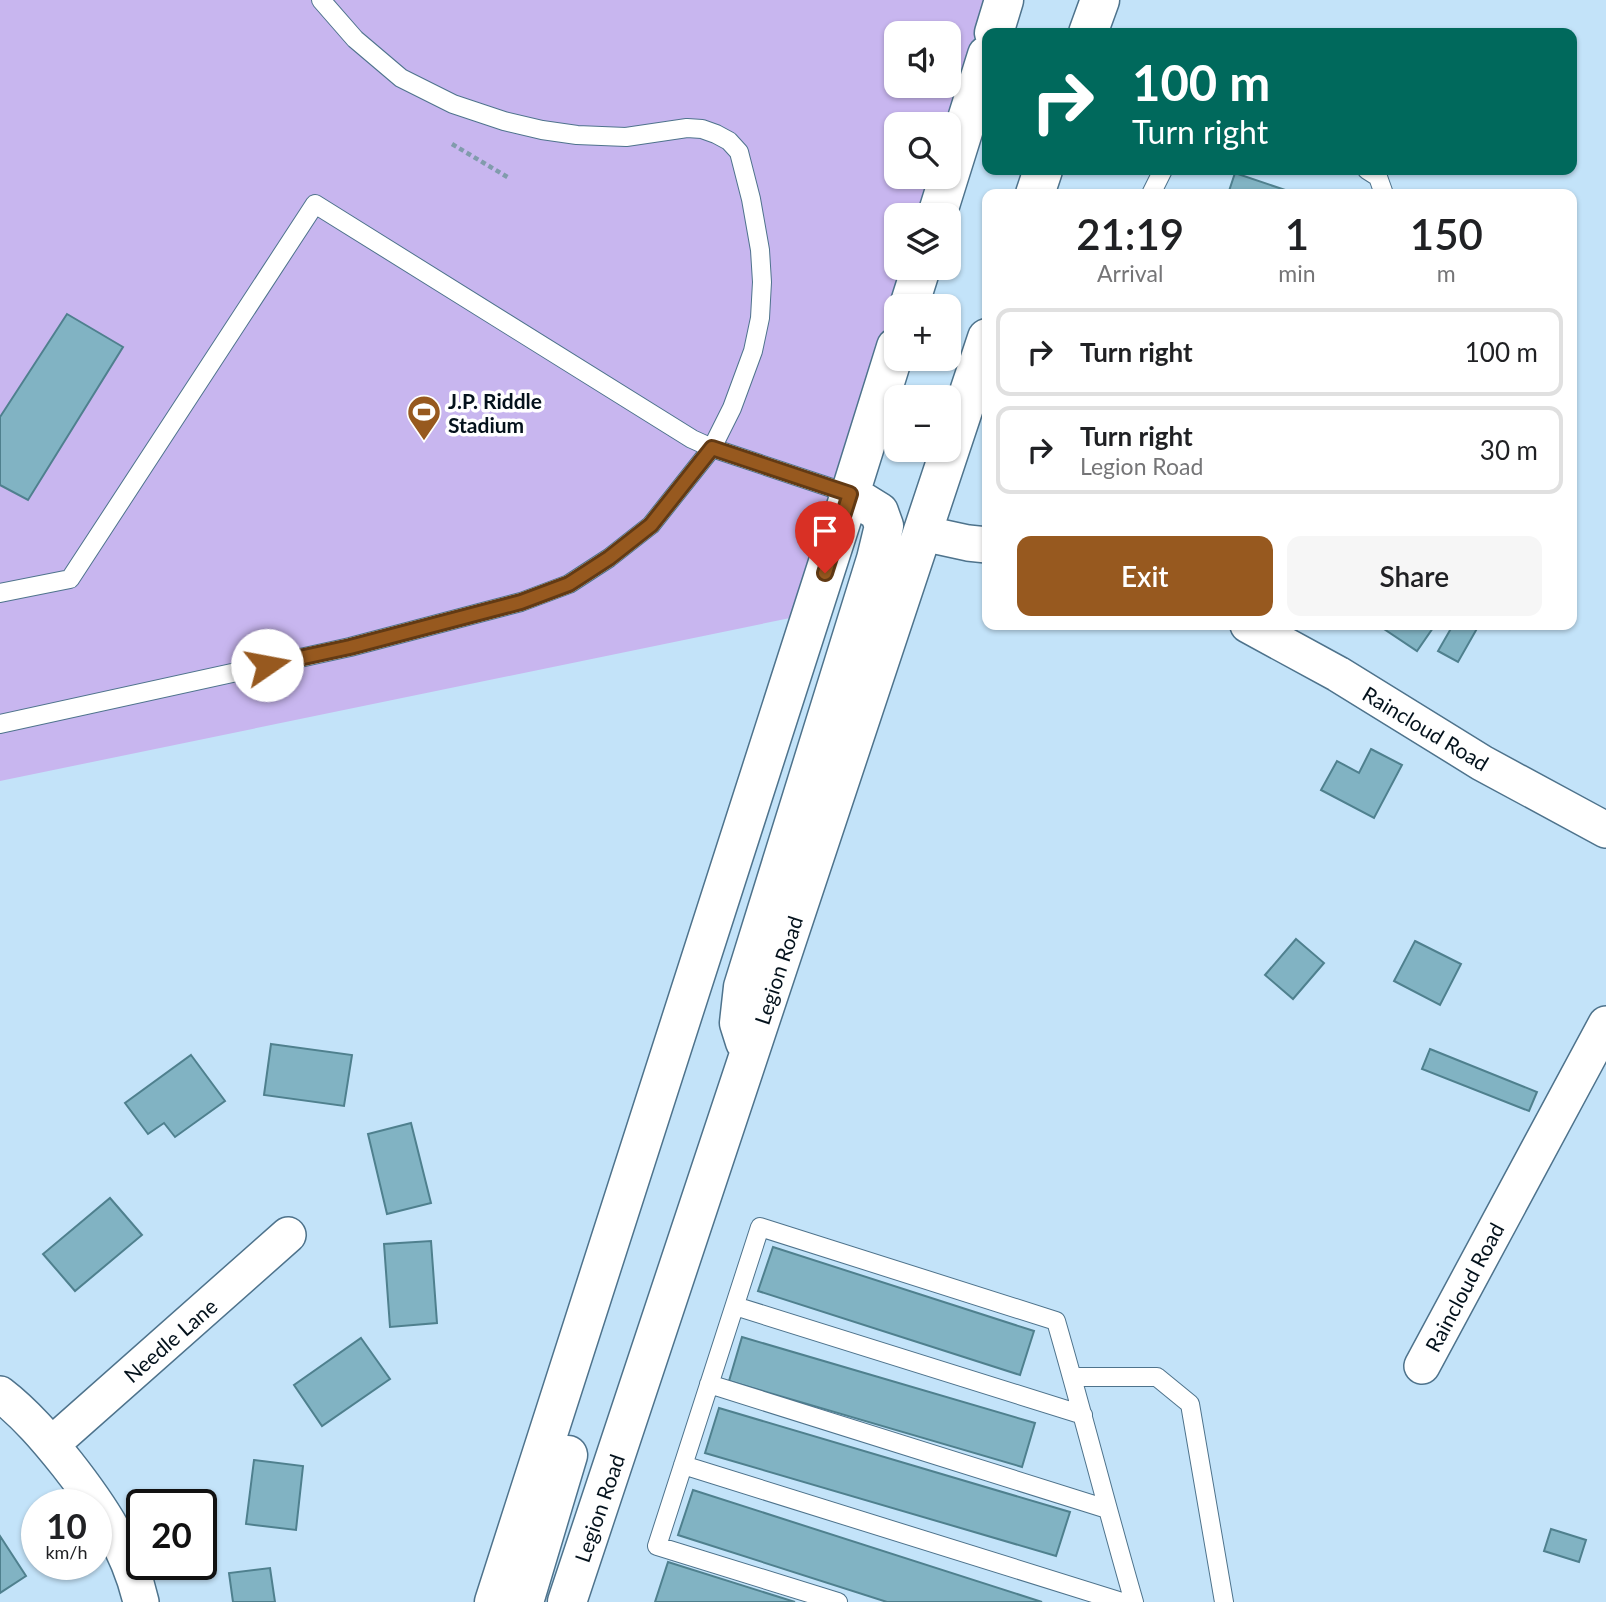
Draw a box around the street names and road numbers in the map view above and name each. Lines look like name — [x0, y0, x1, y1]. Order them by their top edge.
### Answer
street label: Raincloud Road — [1358, 681, 1494, 775]
street label: Legion Road — [749, 913, 807, 1027]
street label: Raincloud Road — [1420, 1218, 1508, 1356]
street label: Needle Lane — [118, 1293, 222, 1387]
street label: Legion Road — [569, 1451, 629, 1565]

